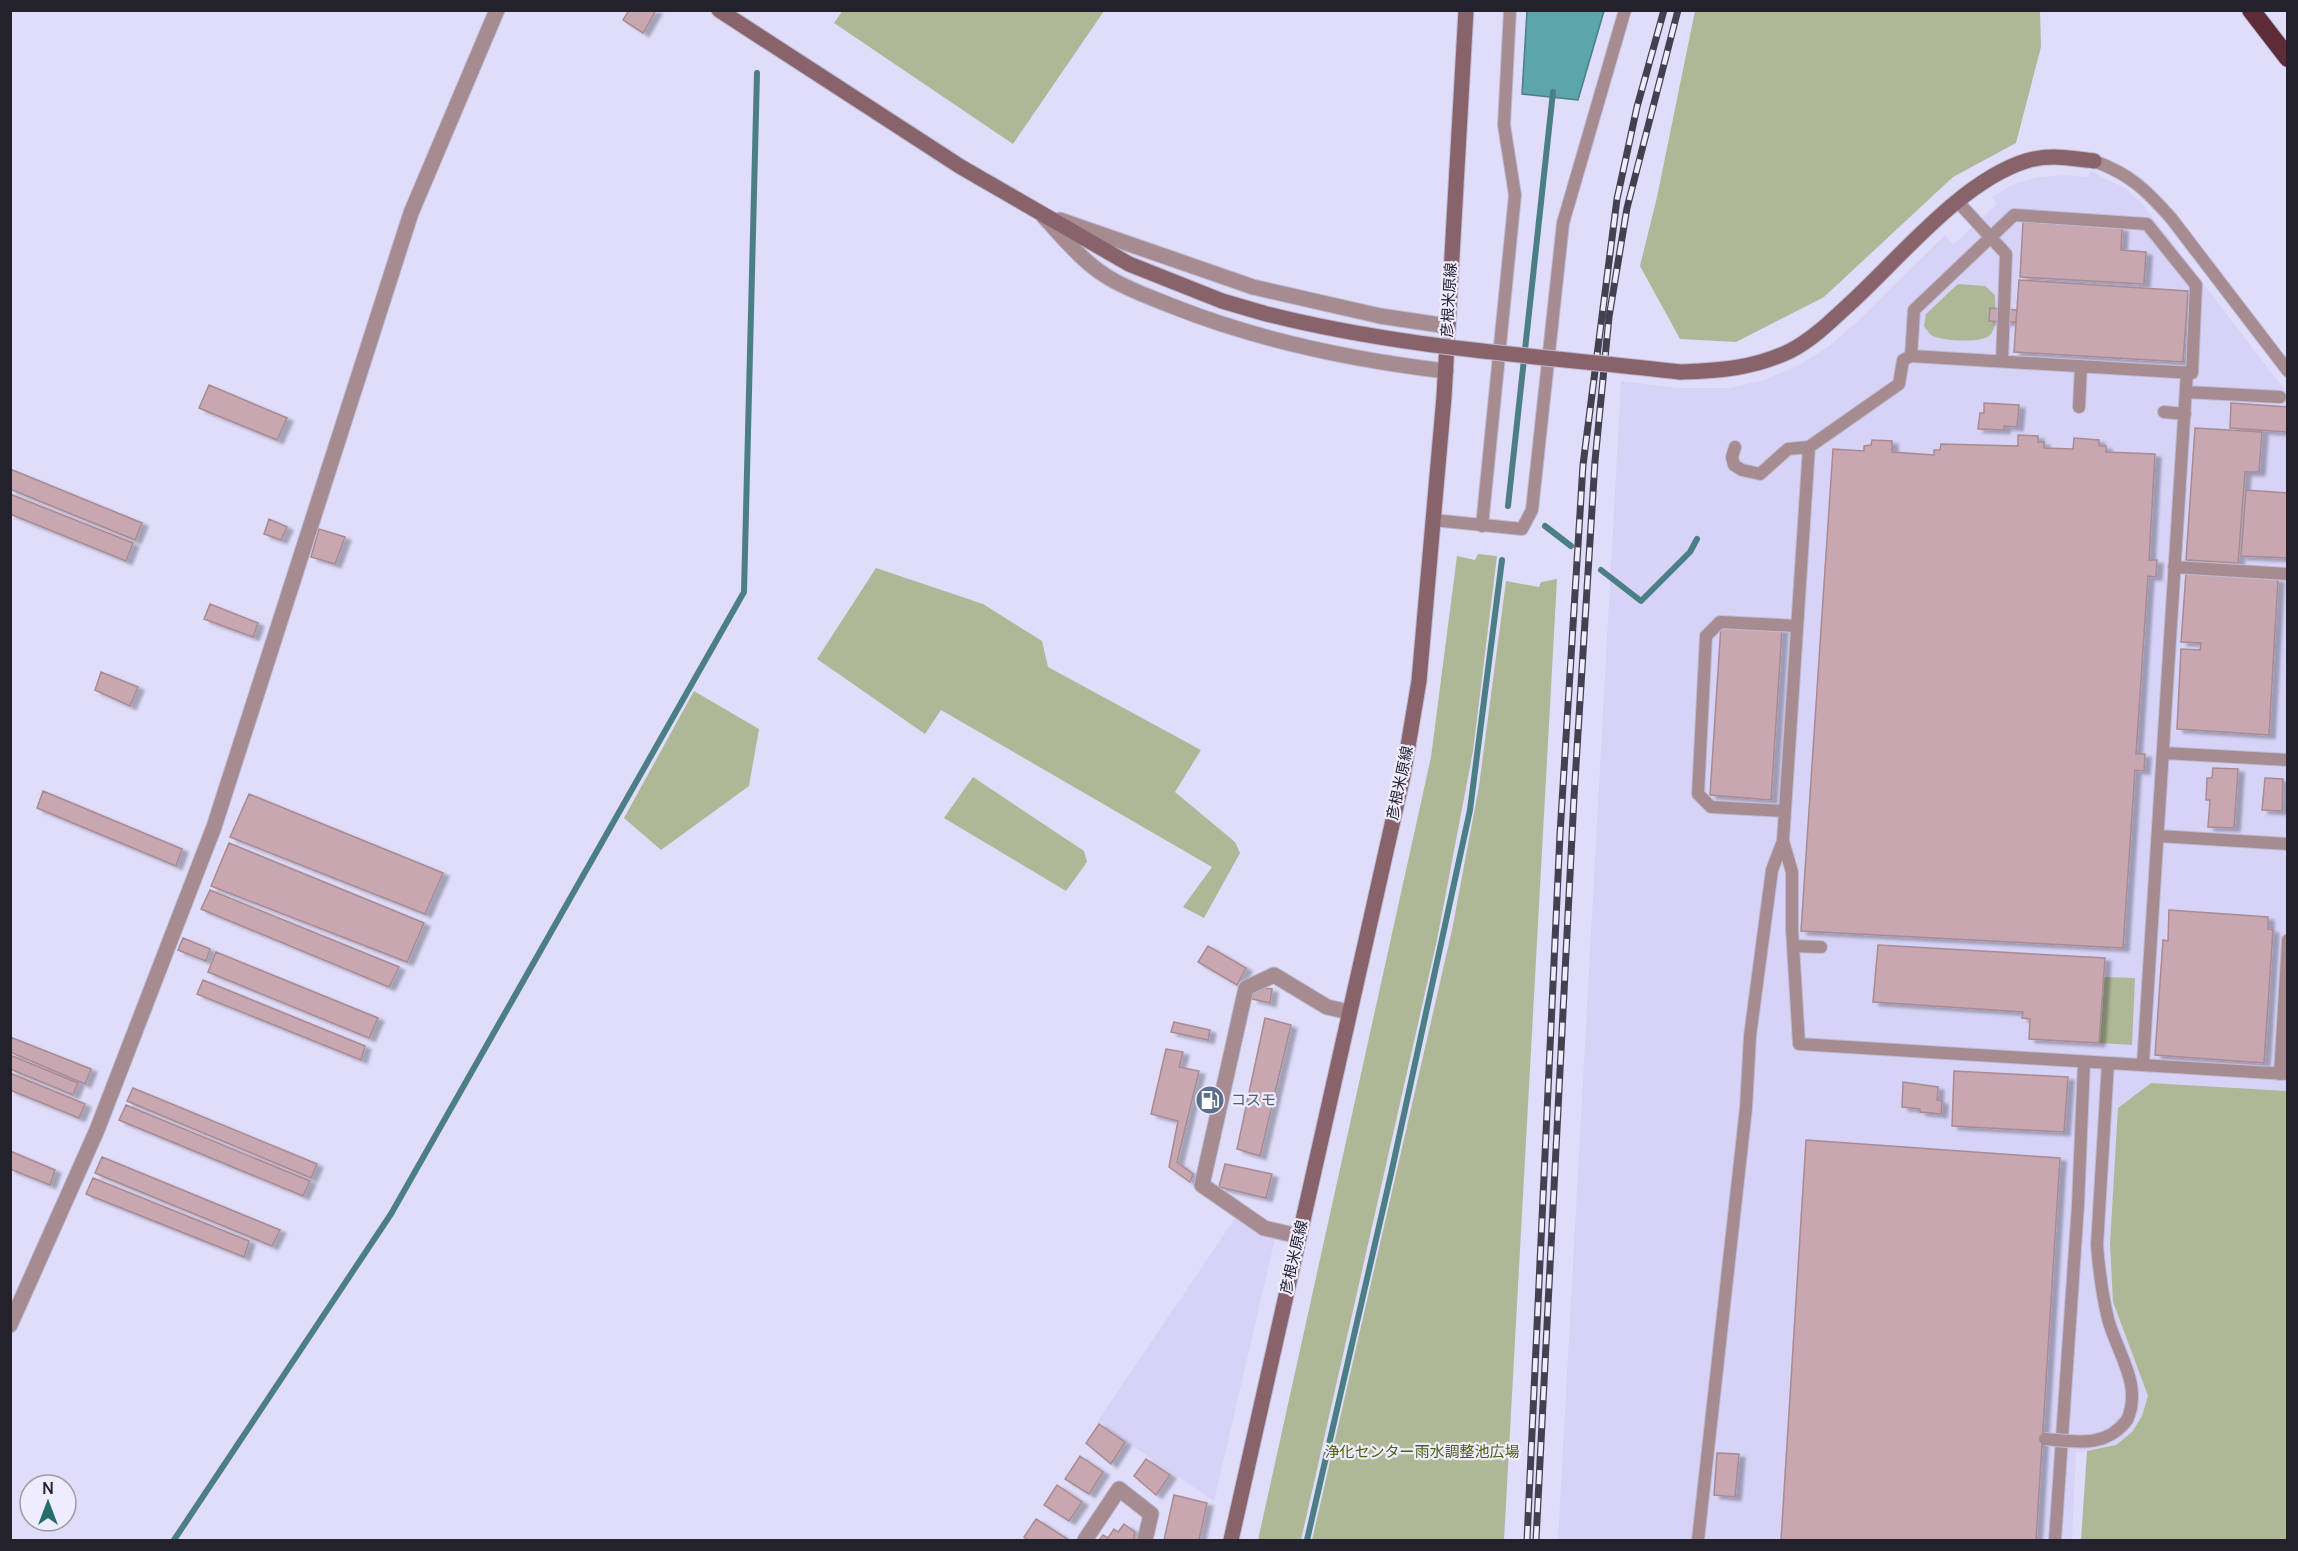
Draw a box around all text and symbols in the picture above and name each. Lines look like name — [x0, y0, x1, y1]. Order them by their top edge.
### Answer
street label: 彦根米原線 — [1436, 262, 1461, 338]
street label: 彦根米原線 — [1381, 744, 1418, 822]
fuel station icon: コスモ — [1194, 1084, 1226, 1116]
place label: コスモ — [1231, 1089, 1276, 1110]
street label: 彦根米原線 — [1275, 1218, 1312, 1296]
park label: 浄化センター雨水調整池広場 — [1324, 1441, 1520, 1462]
north arrow — [18, 1473, 78, 1533]
text: N — [42, 1477, 54, 1499]

